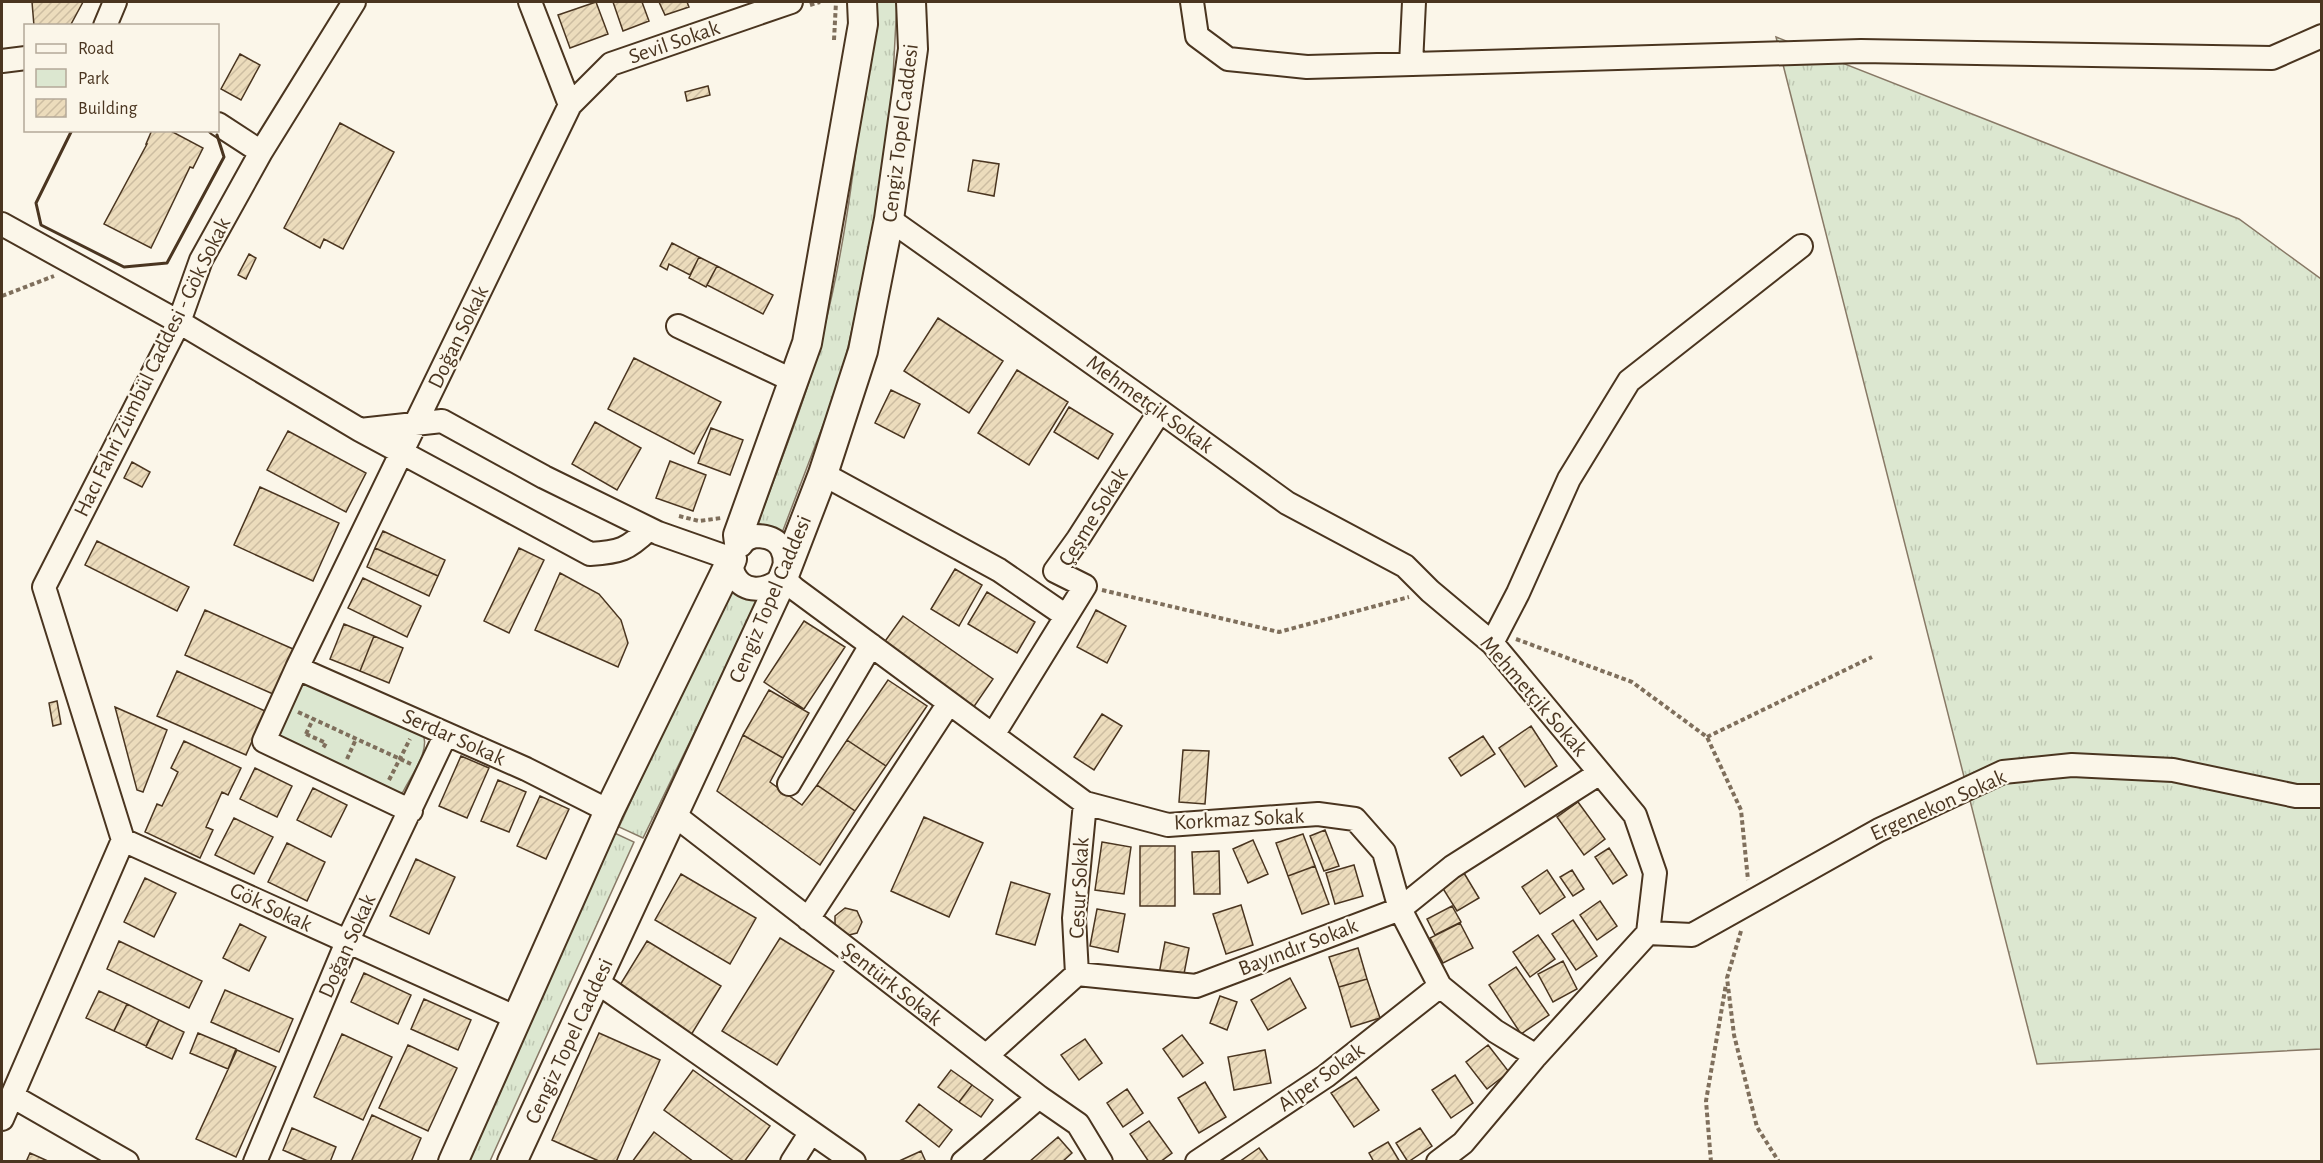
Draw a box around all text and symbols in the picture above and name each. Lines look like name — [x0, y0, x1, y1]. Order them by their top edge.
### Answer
street label: Sevil Sokak — [626, 16, 722, 68]
legend — [24, 24, 219, 132]
text: Road — [78, 40, 114, 58]
street label: Cengiz Topel Caddesi — [878, 42, 922, 224]
text: Park — [78, 70, 110, 88]
text: Building — [78, 100, 138, 118]
street label: Hacı Fahri Zümbül Caddesi - Gök Sokak — [70, 214, 234, 520]
street label: Doğan Sokak — [424, 282, 492, 392]
street label: Mehmetçik Sokak — [1083, 351, 1217, 457]
street label: Çeşme Sokak — [1054, 464, 1132, 570]
street label: Cengiz Topel Caddesi — [725, 512, 815, 686]
street label: Mehmetçik Sokak — [1476, 632, 1592, 760]
street label: Serdar Sokak — [399, 705, 509, 769]
street label: Ergenekon Sokak — [1867, 765, 2009, 845]
street label: Korkmaz Sokak — [1173, 805, 1305, 833]
street label: Cesur Sokak — [1065, 837, 1093, 939]
street label: Gök Sokak — [227, 878, 315, 936]
street label: Doğan Sokak — [314, 891, 380, 1001]
street label: Bayındır Sokak — [1235, 914, 1361, 980]
street label: Şentürk Sokak — [838, 938, 946, 1030]
street label: Cengiz Topel Caddesi — [521, 955, 617, 1127]
street label: Alper Sokak — [1274, 1038, 1368, 1116]

